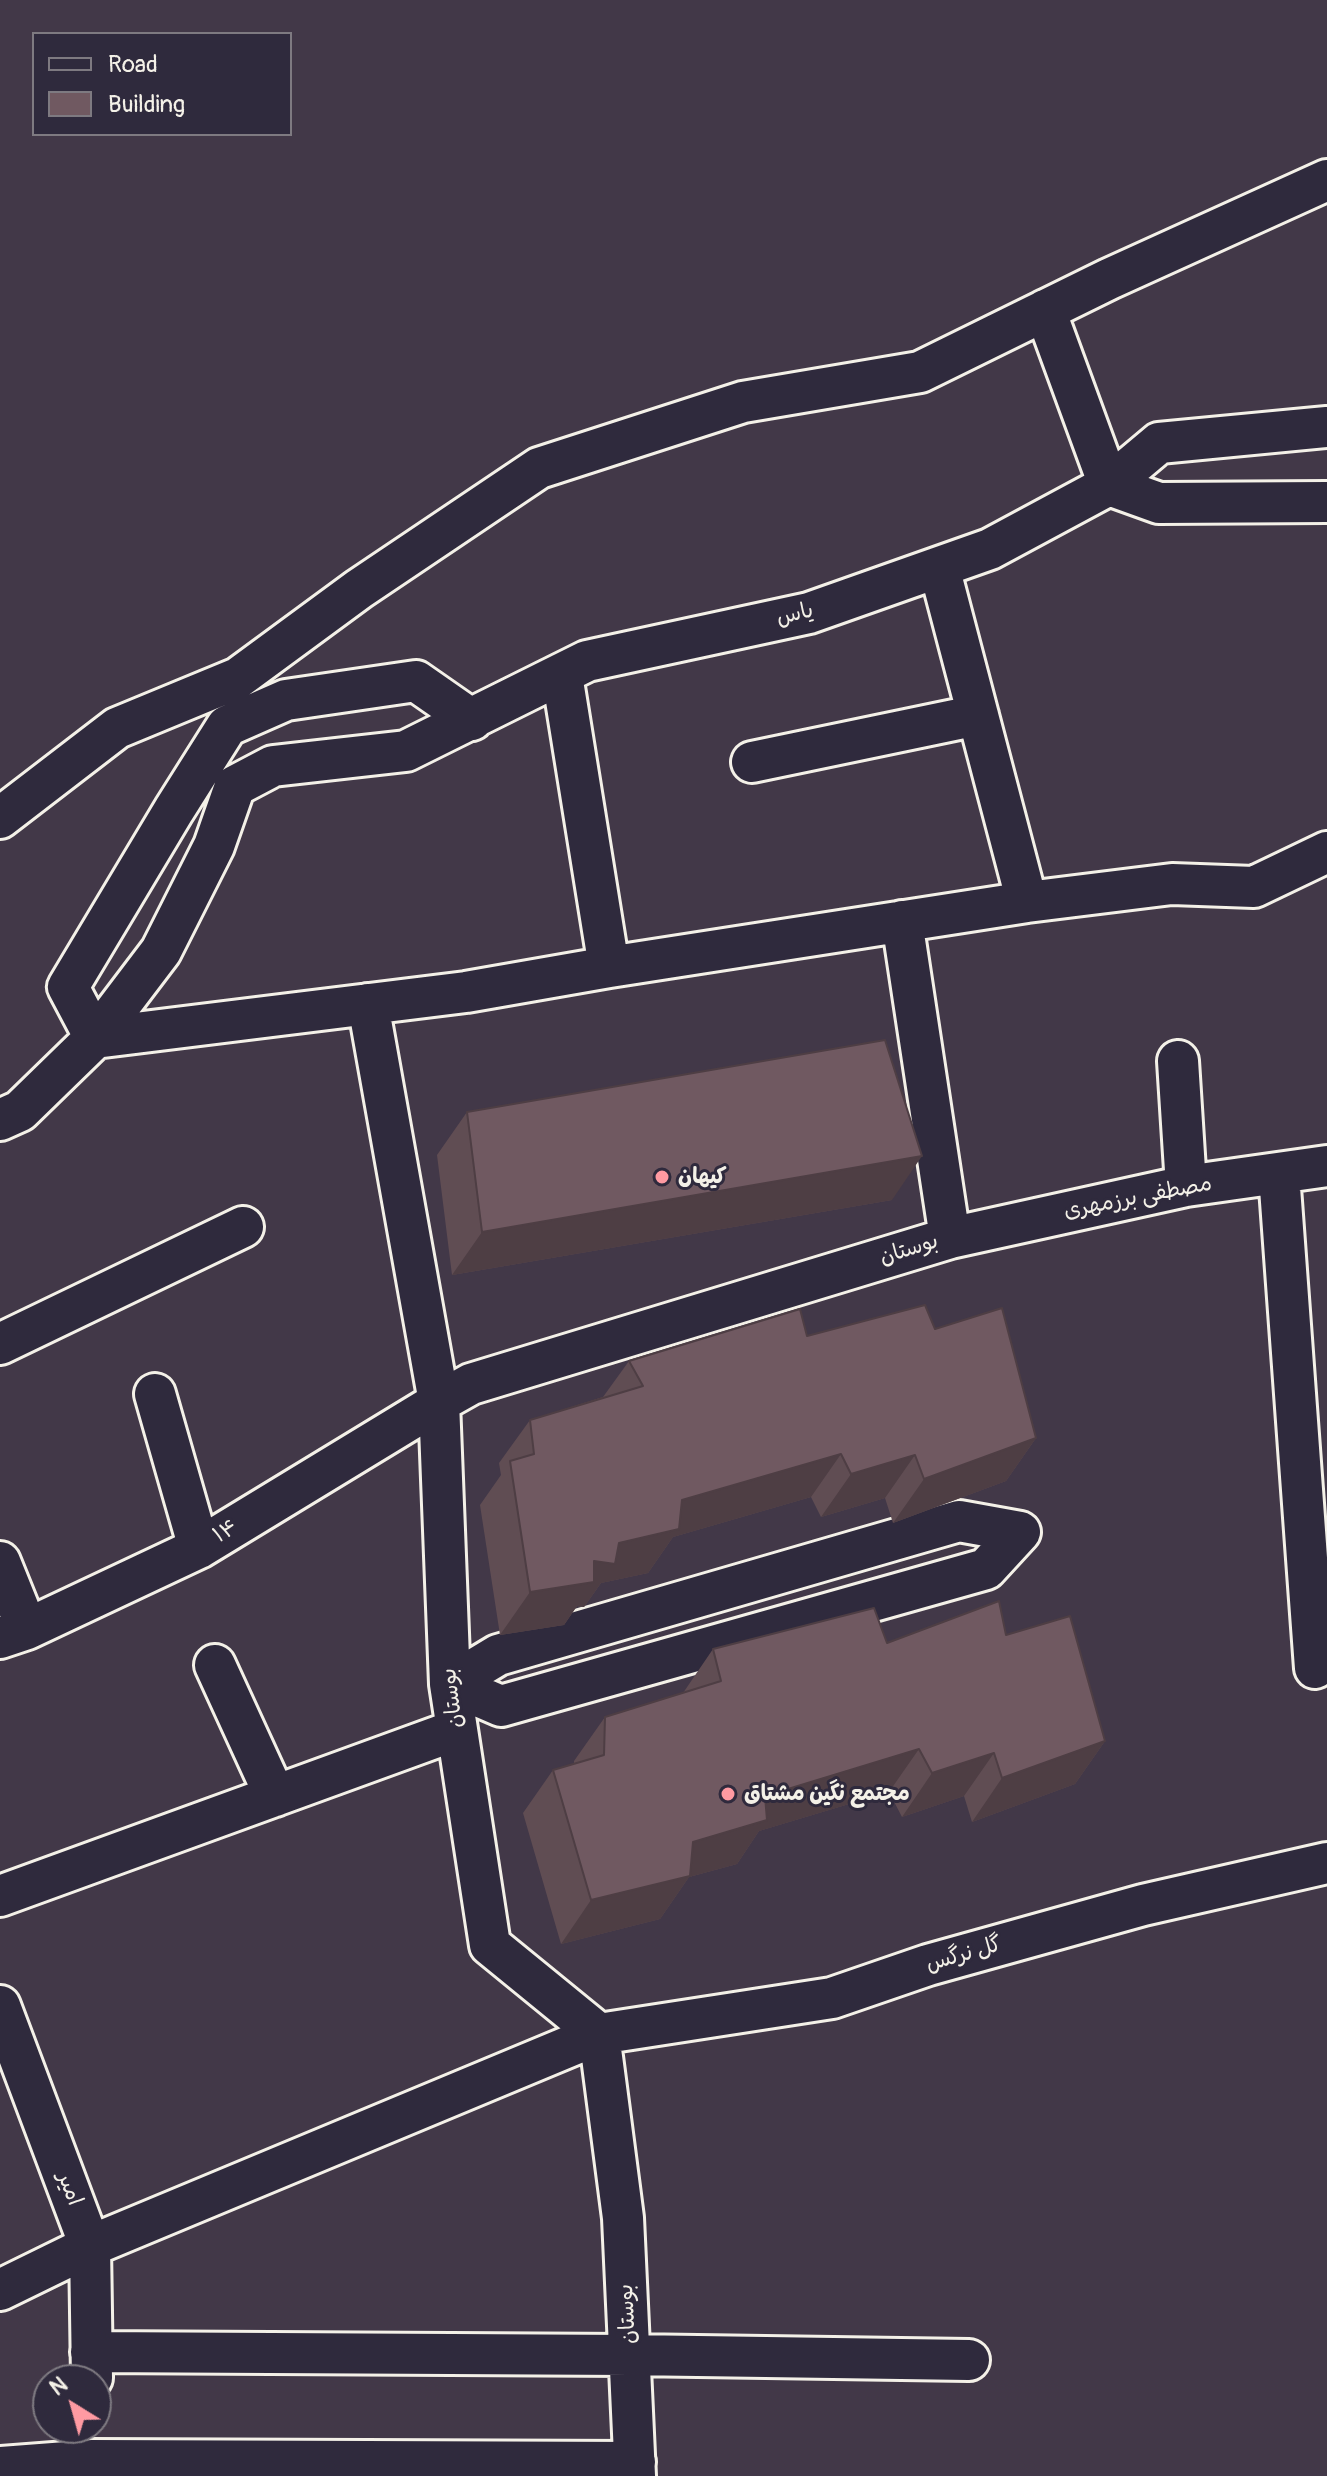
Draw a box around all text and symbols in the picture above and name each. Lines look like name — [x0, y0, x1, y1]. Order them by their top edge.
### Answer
legend — [32, 32, 292, 136]
text: Road — [108, 50, 158, 79]
text: Building — [108, 90, 185, 119]
street label: یاس — [774, 598, 816, 632]
place label: کیهان — [678, 1164, 726, 1190]
marker: کیهان — [653, 1168, 671, 1186]
street label: مصطفی برزمهری — [1062, 1171, 1214, 1225]
street label: بوستان — [876, 1229, 942, 1271]
street label: ۱۴ — [209, 1514, 243, 1550]
street label: بوستان — [436, 1667, 470, 1729]
place label: مجتمع نگین مشتاق — [744, 1781, 910, 1807]
marker: مجتمع نگین مشتاق — [719, 1785, 737, 1803]
street label: گل نرگس — [923, 1932, 1005, 1978]
street label: امیر — [51, 2168, 87, 2210]
street label: بوستان — [613, 2283, 643, 2345]
north arrow — [32, 2364, 112, 2444]
text: N — [44, 2371, 73, 2402]

